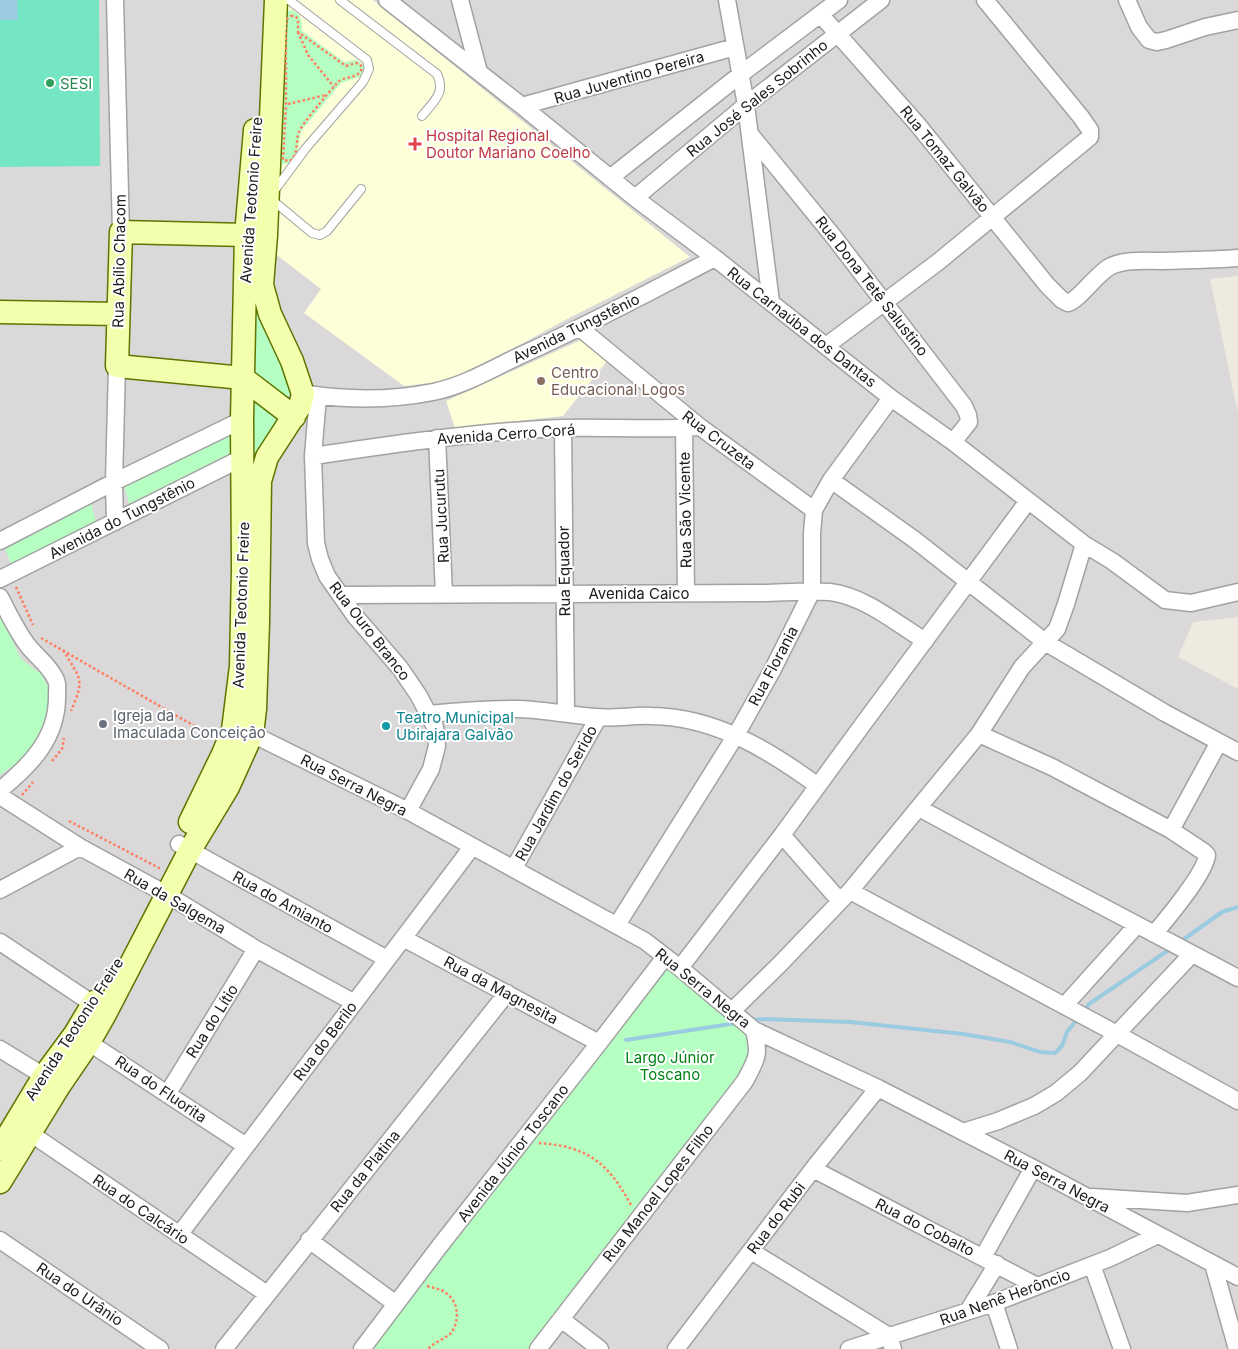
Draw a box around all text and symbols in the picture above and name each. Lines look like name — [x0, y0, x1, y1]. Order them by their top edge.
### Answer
street label: Rua José Sales Sobrinho — [683, 35, 831, 161]
street label: Rua Juventino Pereira — [552, 46, 706, 108]
place label: SESI — [60, 74, 92, 93]
marker: SESI — [44, 77, 56, 89]
street label: Rua Tomaz Galvão — [896, 102, 994, 216]
street label: Avenida Teotonio Freire — [236, 116, 266, 284]
place label: Hospital Regional Doutor Mariano Coelho — [426, 126, 591, 162]
marker: Hospital Regional Doutor Mariano Coelho — [408, 137, 422, 151]
street label: Rua Abílio Chacom — [108, 194, 130, 328]
street label: Rua Dona Tetê Salustino — [811, 212, 933, 360]
street label: Rua Carnaúba dos Dantas — [724, 263, 881, 391]
street label: Avenida Tungstênio — [509, 289, 643, 367]
place label: Centro Educacional Logos — [551, 363, 685, 399]
marker: Centro Educacional Logos — [535, 375, 547, 387]
street label: Rua Cruzeta — [679, 406, 759, 474]
street label: Avenida Cerro Corá — [436, 420, 576, 448]
street label: Rua São Vicente — [674, 452, 696, 568]
street label: Rua Jucurutu — [429, 468, 453, 564]
street label: Avenida do Tungstênio — [46, 473, 198, 563]
street label: Avenida Teotonio Freire — [229, 521, 253, 689]
street label: Rua Equador — [554, 525, 574, 616]
street label: Rua Ouro Branco — [325, 578, 415, 684]
street label: Avenida Caico — [588, 584, 690, 603]
street label: Rua Florania — [744, 623, 802, 709]
place label: Igreja da Imaculada Conceição — [113, 706, 266, 742]
place label: Teatro Municipal Ubirajara Galvão — [396, 708, 514, 744]
marker: Igreja da Imaculada Conceição — [97, 718, 109, 730]
marker: Teatro Municipal Ubirajara Galvão — [380, 720, 392, 732]
street label: Rua Jardim do Serido — [511, 722, 601, 864]
street label: Rua Serra Negra — [298, 750, 410, 820]
street label: Rua da Salgema — [121, 864, 229, 938]
street label: Rua do Amianto — [230, 867, 336, 937]
street label: Rua Serra Negra — [652, 944, 754, 1032]
street label: Rua da Magnesita — [441, 952, 561, 1028]
street label: Avenida Teotonio Freire — [21, 954, 127, 1104]
street label: Rua do Lítio — [182, 981, 242, 1061]
street label: Rua do Berilo — [289, 998, 361, 1084]
park label: Largo Júnior Toscano — [625, 1048, 715, 1084]
street label: Rua do Fluorita — [111, 1051, 211, 1127]
street label: Avenida Júnior Toscano — [453, 1080, 573, 1226]
street label: Rua Manoel Lopes Filho — [598, 1121, 718, 1265]
street label: Rua da Platina — [326, 1126, 404, 1216]
street label: Rua Serra Negra — [1001, 1145, 1113, 1217]
street label: Rua do Calcário — [89, 1170, 193, 1248]
street label: Rua do Rubi — [743, 1178, 809, 1258]
street label: Rua do Cobalto — [872, 1194, 978, 1260]
street label: Rua do Urânio — [33, 1258, 127, 1330]
street label: Rua Nenê Herôncio — [937, 1265, 1073, 1329]

